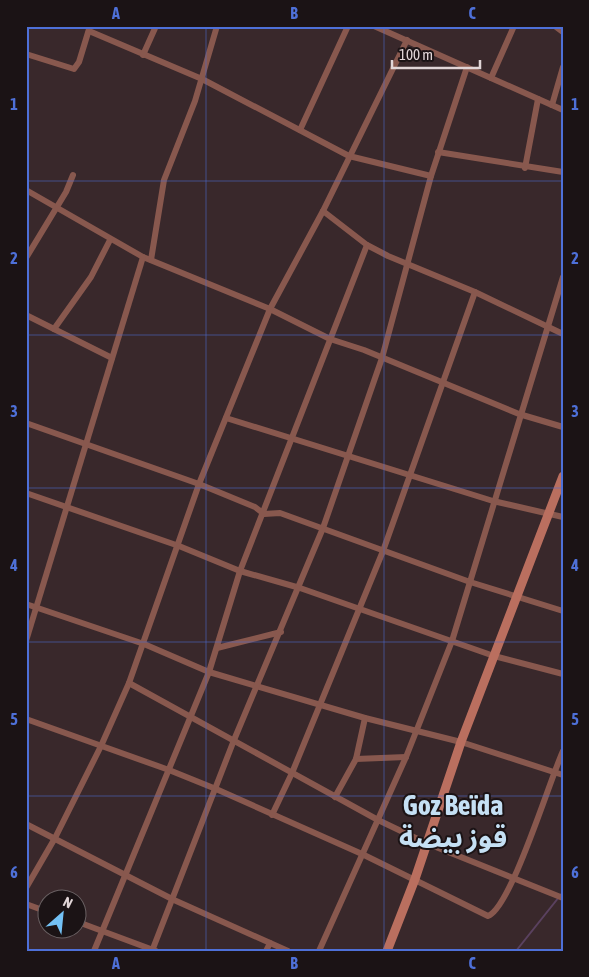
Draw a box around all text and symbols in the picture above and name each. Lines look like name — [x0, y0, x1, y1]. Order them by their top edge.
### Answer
text: A — [111, 4, 120, 22]
text: B — [290, 4, 298, 22]
text: C — [468, 4, 476, 22]
scale bar — [392, 38, 479, 70]
text: 100 m — [399, 46, 433, 63]
text: 1 — [10, 95, 18, 113]
text: 1 — [571, 95, 579, 113]
text: 2 — [10, 249, 18, 267]
text: 2 — [571, 249, 579, 267]
text: 3 — [10, 402, 18, 420]
text: 3 — [571, 402, 579, 420]
text: 4 — [9, 556, 18, 574]
text: 4 — [570, 556, 579, 574]
text: 5 — [10, 710, 18, 728]
text: 5 — [571, 710, 579, 728]
district label: Goz Beïda قوز بيضة — [399, 789, 507, 854]
text: 6 — [10, 863, 18, 881]
text: 6 — [571, 863, 579, 881]
north arrow — [38, 890, 88, 940]
text: N — [61, 893, 75, 911]
text: A — [111, 954, 120, 972]
text: B — [290, 954, 298, 972]
text: C — [468, 954, 476, 972]

